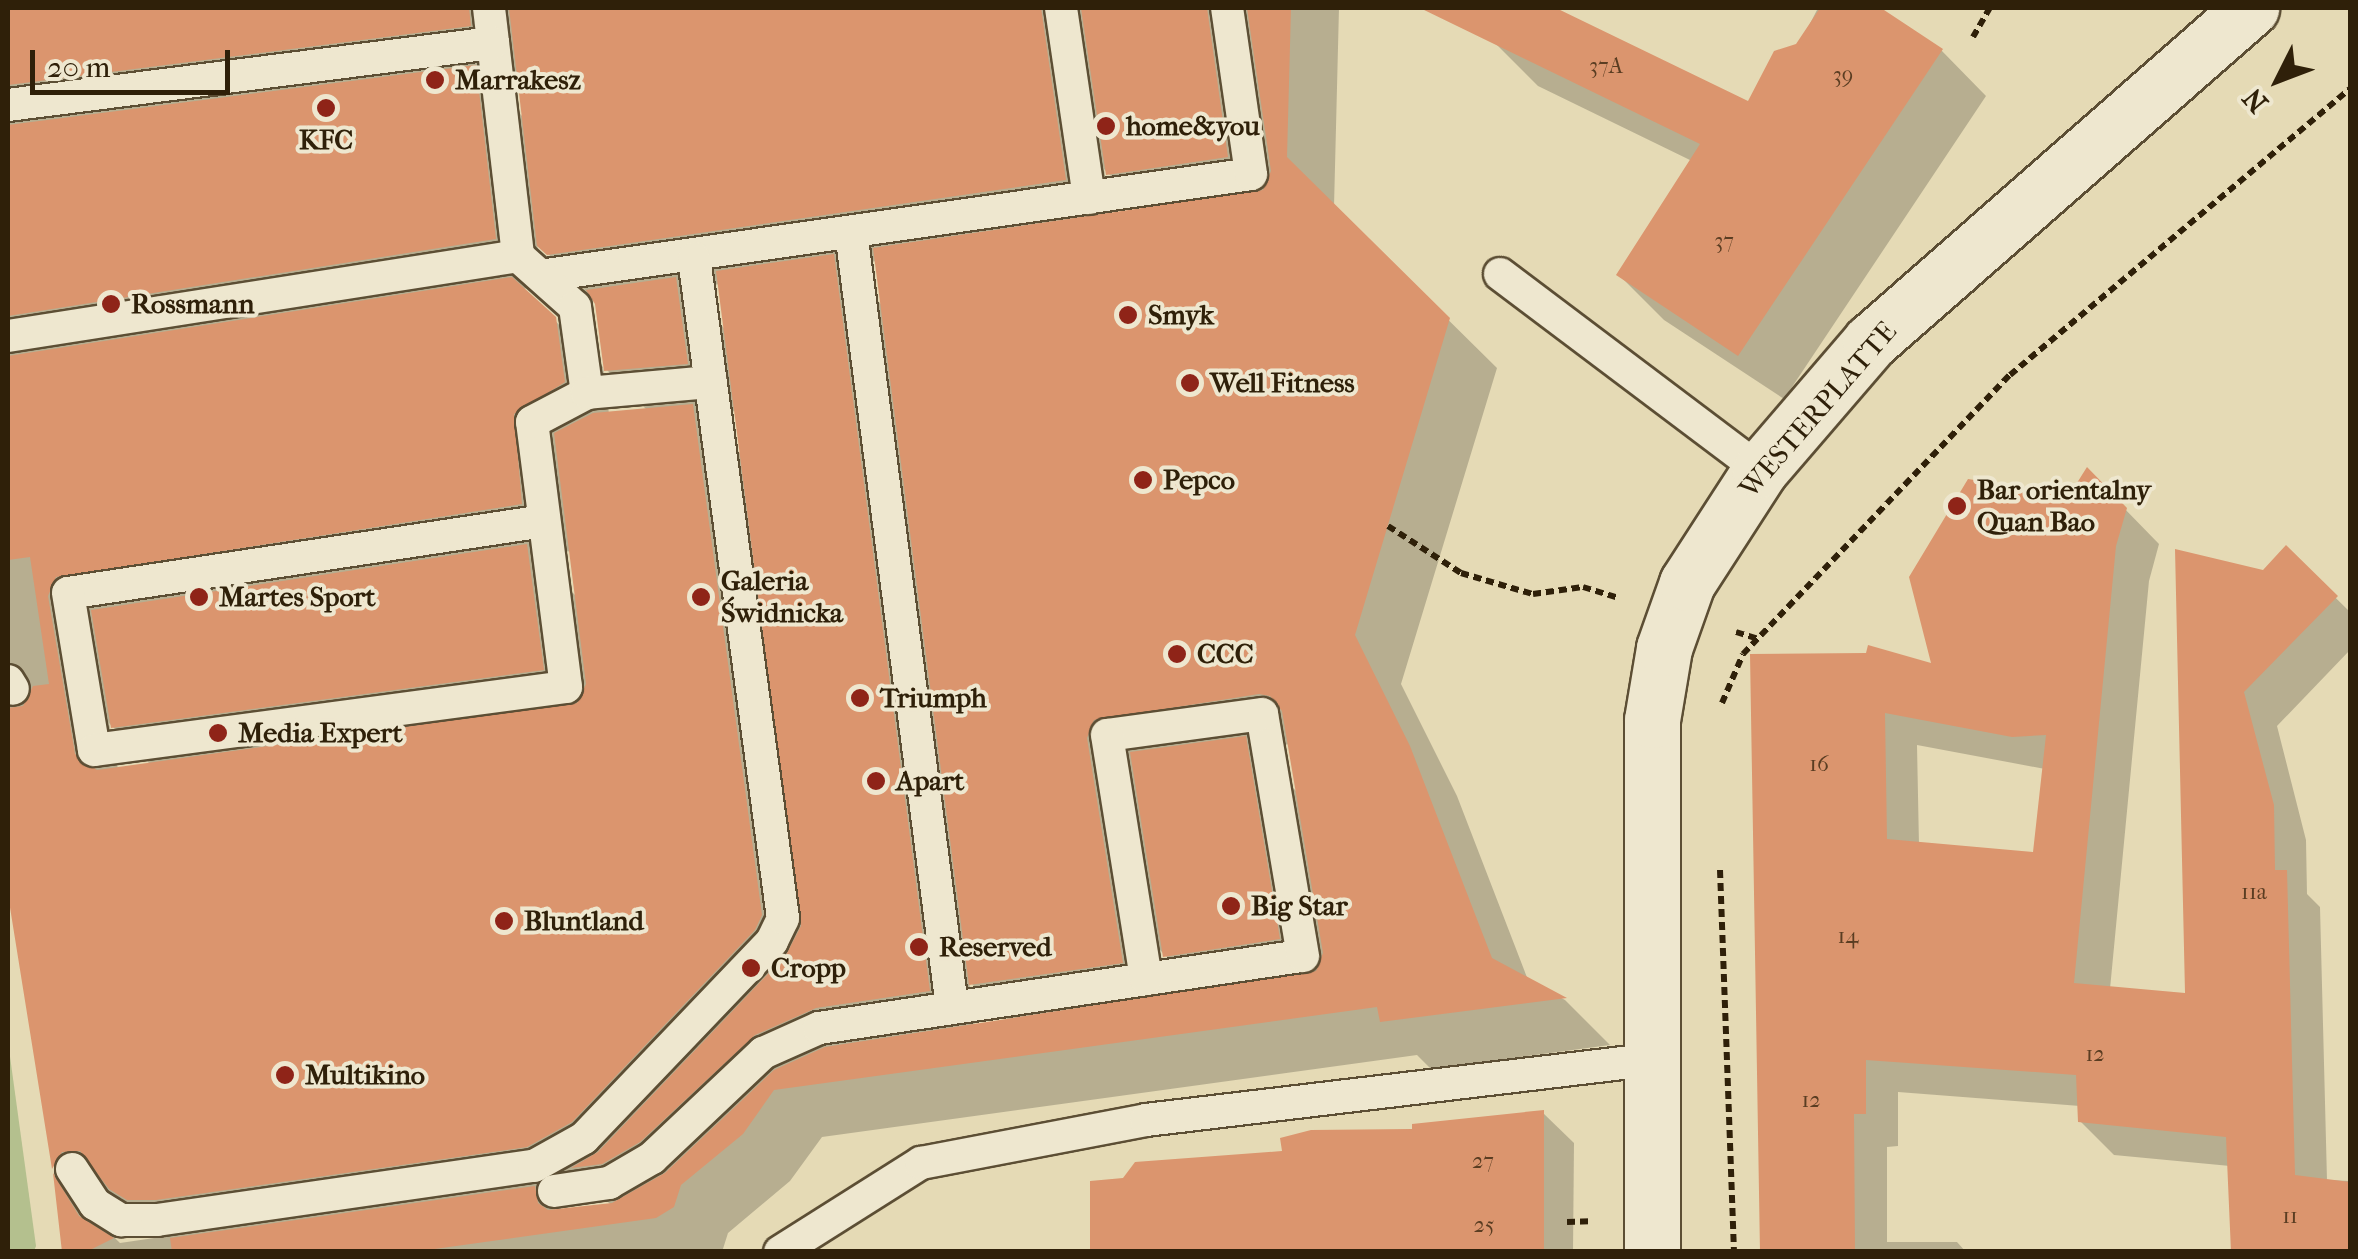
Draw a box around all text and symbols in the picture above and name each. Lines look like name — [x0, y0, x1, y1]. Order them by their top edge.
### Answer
scale bar — [35, 30, 235, 92]
north arrow — [2228, 30, 2328, 130]
text: 20 m — [47, 50, 110, 85]
house number: 37A — [1589, 54, 1623, 80]
place label: Marrakesz — [455, 63, 581, 97]
house number: 39 — [1833, 63, 1853, 89]
marker: Marrakesz — [424, 69, 446, 91]
text: N — [2236, 81, 2275, 119]
marker: KFC — [315, 97, 337, 119]
place label: home&you — [1126, 109, 1260, 143]
marker: home&you — [1095, 115, 1117, 137]
place label: KFC — [299, 123, 353, 157]
house number: 37 — [1714, 229, 1734, 255]
place label: Rossmann — [131, 287, 255, 321]
marker: Rossmann — [100, 293, 122, 315]
place label: Smyk — [1148, 298, 1214, 332]
marker: Smyk — [1117, 304, 1139, 326]
street label: WESTERPLATTE — [1732, 315, 1904, 505]
place label: Well Fitness — [1210, 366, 1355, 400]
marker: Well Fitness — [1179, 372, 1201, 394]
place label: Pepco — [1163, 463, 1235, 497]
marker: Pepco — [1132, 469, 1154, 491]
place label: Bar orientalny Quan Bao — [1977, 473, 2151, 539]
marker: Bar orientalny Quan Bao — [1946, 495, 1968, 517]
place label: Galeria Świdnicka — [721, 564, 843, 630]
place label: Martes Sport — [219, 580, 376, 614]
marker: Martes Sport — [188, 586, 210, 608]
marker: Galeria Świdnicka — [690, 586, 712, 608]
place label: CCC — [1197, 637, 1254, 671]
marker: CCC — [1166, 643, 1188, 665]
place label: Triumph — [880, 681, 987, 715]
marker: Triumph — [849, 687, 871, 709]
place label: Media Expert — [238, 716, 402, 750]
marker: Media Expert — [207, 722, 229, 744]
house number: 16 — [1809, 752, 1829, 778]
place label: Apart — [896, 764, 964, 798]
marker: Apart — [865, 770, 887, 792]
house number: 11a — [2241, 880, 2267, 906]
place label: Big Star — [1251, 889, 1348, 923]
marker: Big Star — [1220, 895, 1242, 917]
place label: Bluntland — [524, 904, 644, 938]
marker: Bluntland — [493, 910, 515, 932]
house number: 14 — [1838, 924, 1858, 950]
place label: Reserved — [939, 930, 1051, 964]
marker: Reserved — [908, 936, 930, 958]
place label: Cropp — [771, 951, 846, 985]
marker: Cropp — [740, 957, 762, 979]
house number: 12 — [2085, 1042, 2105, 1068]
place label: Multikino — [305, 1058, 425, 1092]
marker: Multikino — [274, 1064, 296, 1086]
house number: 12 — [1801, 1088, 1821, 1114]
house number: 27 — [1472, 1149, 1494, 1175]
house number: 11 — [2282, 1204, 2298, 1230]
house number: 25 — [1474, 1213, 1494, 1239]

